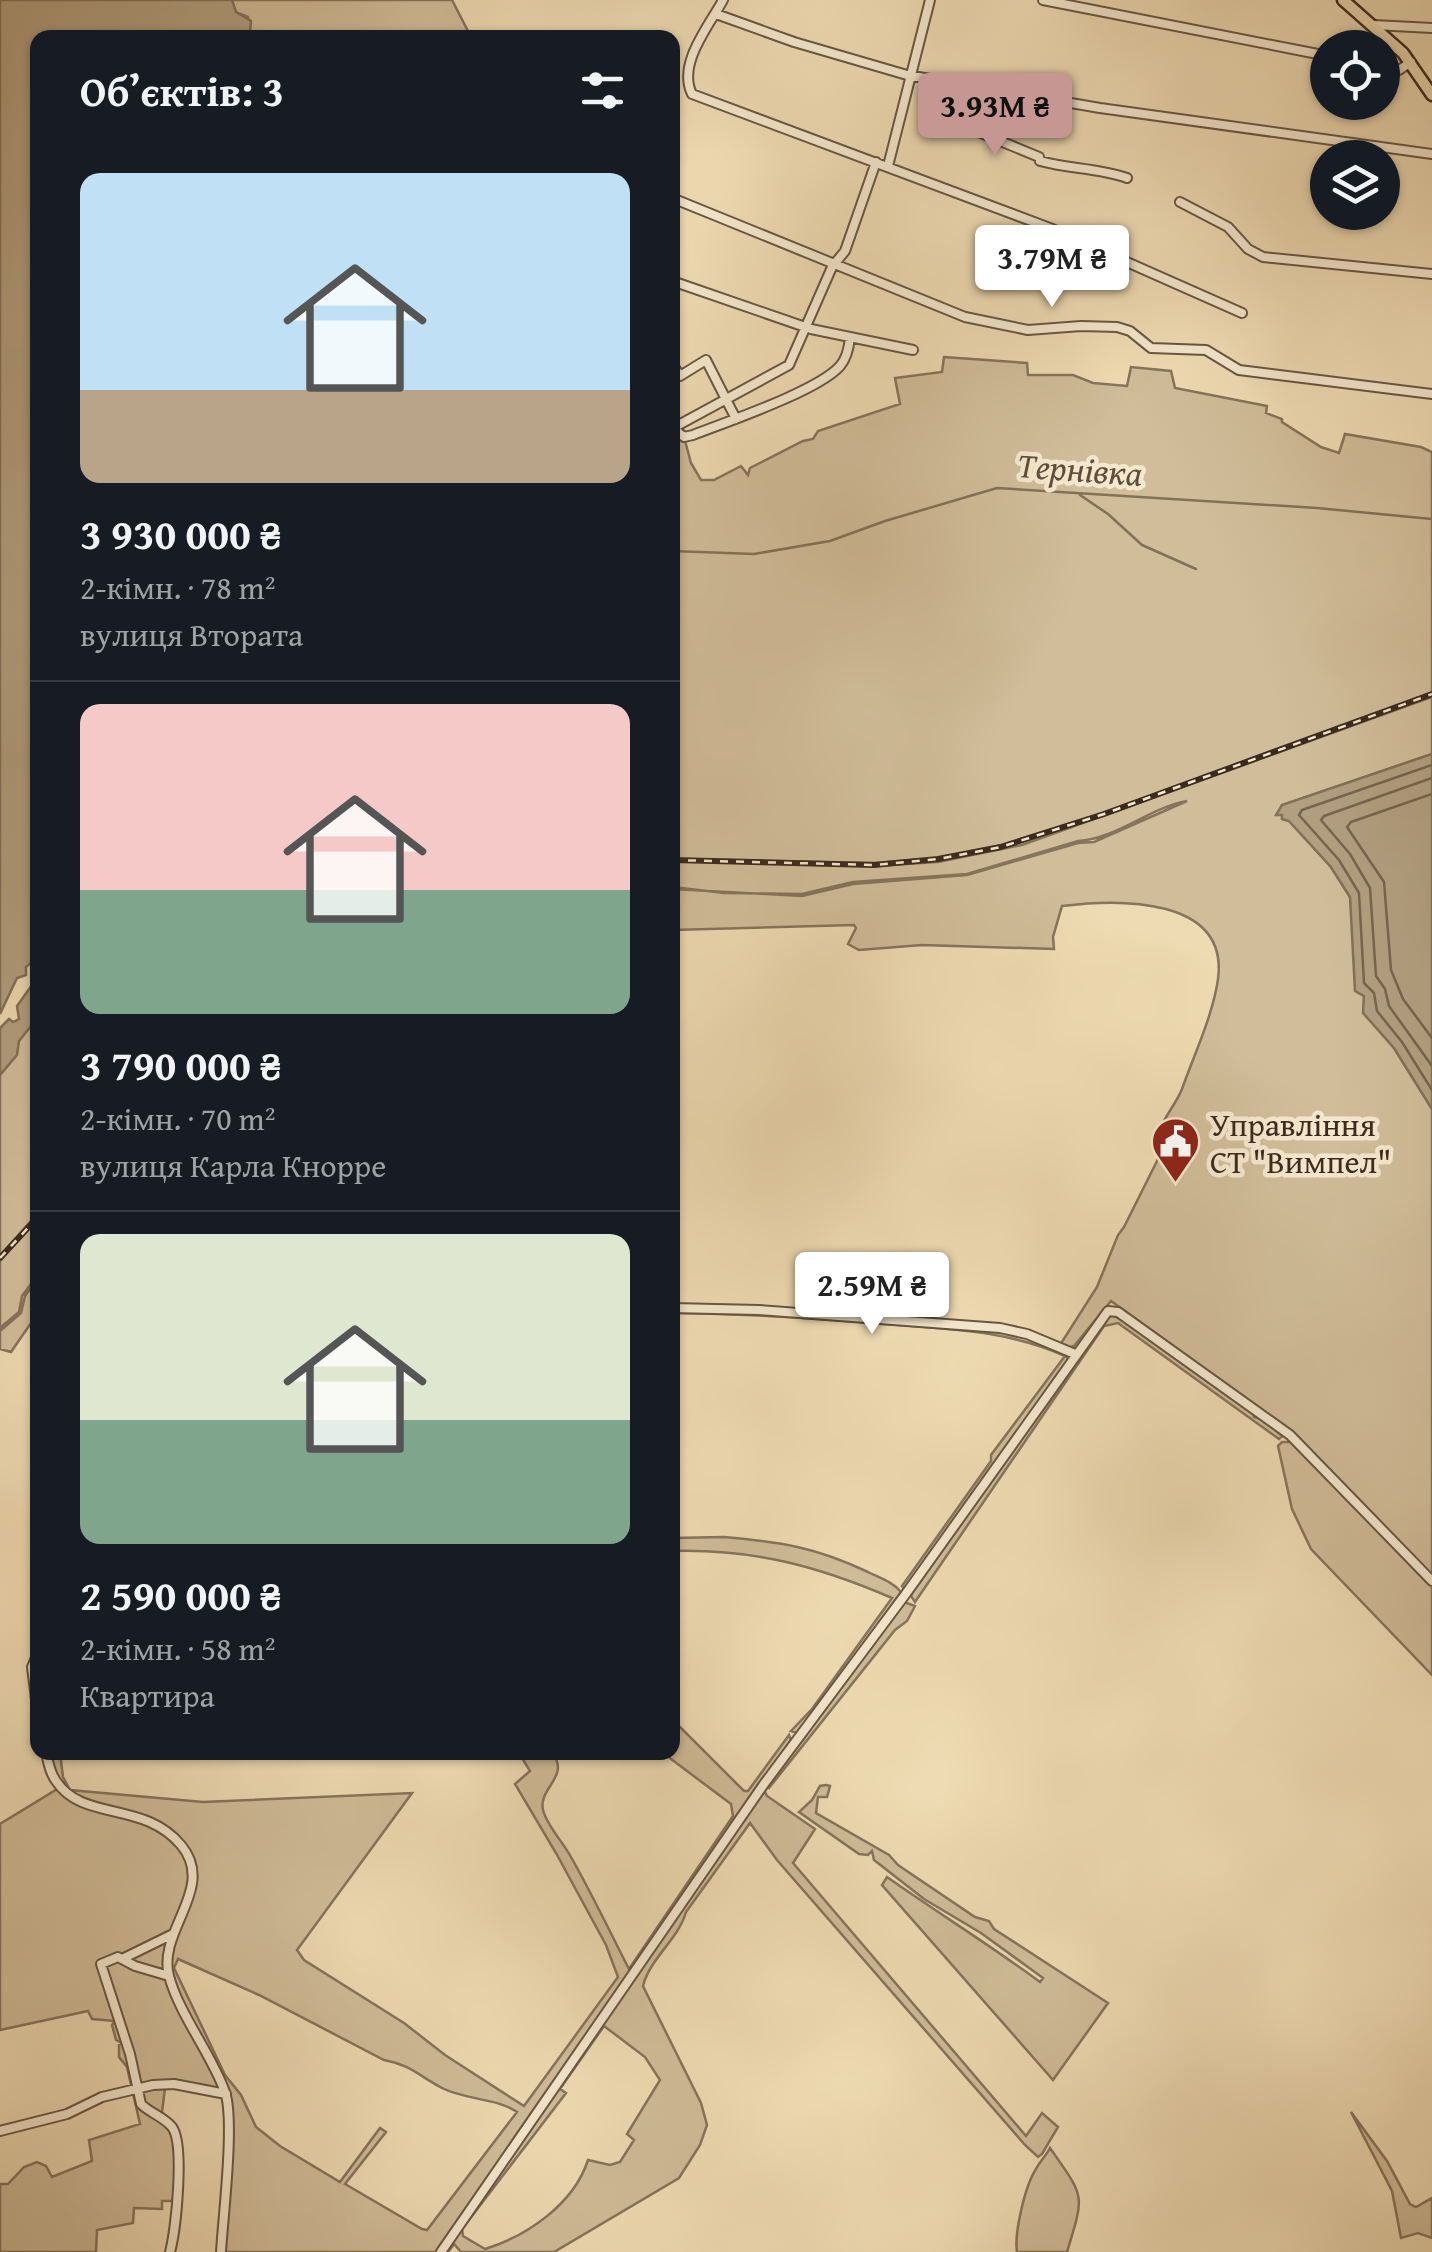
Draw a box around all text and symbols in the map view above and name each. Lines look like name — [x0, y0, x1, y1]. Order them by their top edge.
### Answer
map controls — [1310, 30, 1400, 230]
button: locate — [1310, 30, 1400, 120]
text: Об’єктів: 3 — [80, 60, 284, 121]
icon: filters — [575, 63, 630, 118]
pin: 3.93M ₴ — [903, 73, 1087, 158]
text: 3.93M ₴ — [940, 82, 1050, 129]
button: layers — [1310, 140, 1400, 230]
pin: 3.79M ₴ — [960, 225, 1144, 310]
text: 3.79M ₴ — [997, 234, 1107, 281]
icon: home — [265, 238, 445, 418]
water label: Тернівка — [1016, 439, 1144, 499]
text: 3 930 000 ₴ — [80, 503, 282, 564]
text: 2-кімн. · 78 m² — [80, 564, 276, 611]
text: вулиця Втората — [80, 611, 303, 658]
icon: home — [265, 769, 445, 949]
text: 3 790 000 ₴ — [80, 1034, 282, 1095]
text: 2-кімн. · 70 m² — [80, 1095, 276, 1142]
place label: Управління СТ "Вимпел" — [1210, 1101, 1391, 1185]
public building icon: Управління СТ "Вимпел" — [1149, 1116, 1201, 1184]
text: вулиця Карла Кнорре — [80, 1142, 386, 1189]
pin: 2.59M ₴ — [780, 1252, 964, 1337]
text: 2.59M ₴ — [817, 1261, 927, 1308]
icon: home — [265, 1299, 445, 1479]
text: 2 590 000 ₴ — [80, 1564, 282, 1625]
text: 2-кімн. · 58 m² — [80, 1625, 276, 1672]
text: Квартира — [80, 1672, 215, 1719]

